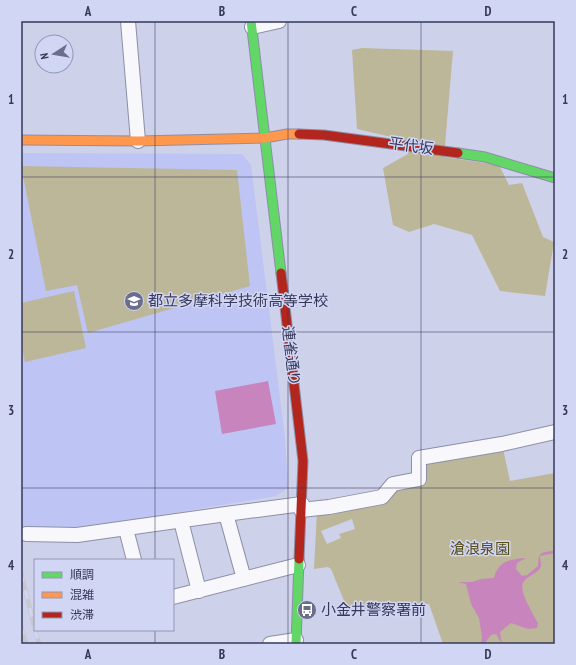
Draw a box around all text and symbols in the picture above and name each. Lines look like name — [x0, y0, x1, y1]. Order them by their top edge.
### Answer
text: A — [84, 3, 92, 20]
text: B — [219, 3, 225, 20]
text: C — [351, 3, 357, 20]
text: D — [485, 3, 492, 20]
north arrow — [34, 34, 74, 74]
text: N — [37, 52, 52, 60]
text: 1 — [8, 91, 14, 108]
text: 1 — [562, 91, 568, 108]
street label: 平代坂 — [387, 133, 435, 158]
text: 2 — [8, 246, 14, 263]
text: 2 — [562, 246, 568, 263]
school or university icon: 都立多摩科学技術高等学校 — [123, 290, 145, 312]
place label: 都立多摩科学技術高等学校 — [148, 291, 328, 310]
street label: 連雀通り — [278, 325, 305, 387]
text: 3 — [8, 402, 14, 419]
text: 3 — [562, 402, 568, 419]
park label: 滄浪泉園 — [450, 539, 510, 558]
text: 4 — [8, 557, 15, 574]
text: 4 — [562, 557, 569, 574]
legend — [34, 559, 174, 631]
text: 順調 — [70, 567, 94, 582]
text: 混雑 — [70, 587, 94, 602]
bus stop icon: 小金井警察署前 — [296, 599, 318, 621]
place label: 小金井警察署前 — [321, 600, 426, 619]
text: 渋滞 — [70, 607, 94, 622]
text: A — [84, 646, 92, 663]
text: B — [219, 646, 225, 663]
text: C — [351, 646, 357, 663]
text: D — [485, 646, 492, 663]

